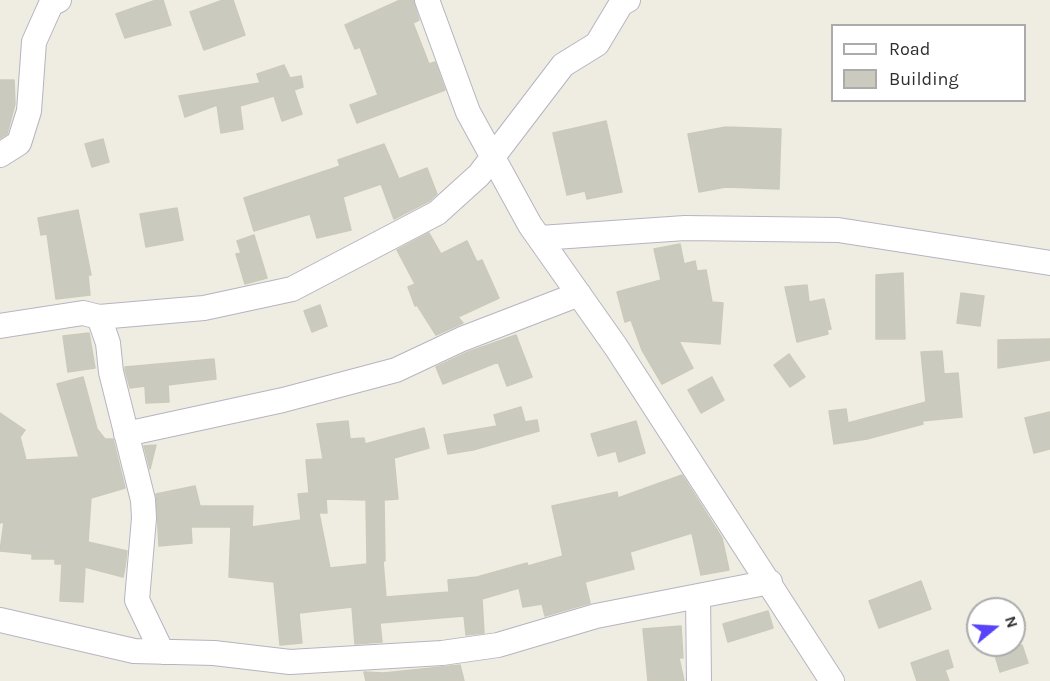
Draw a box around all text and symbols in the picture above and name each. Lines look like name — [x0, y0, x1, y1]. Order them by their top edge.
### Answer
legend — [831, 24, 1026, 102]
text: Road — [889, 38, 930, 60]
text: Building — [889, 68, 959, 90]
north arrow — [966, 597, 1026, 657]
text: N — [1001, 613, 1022, 630]

